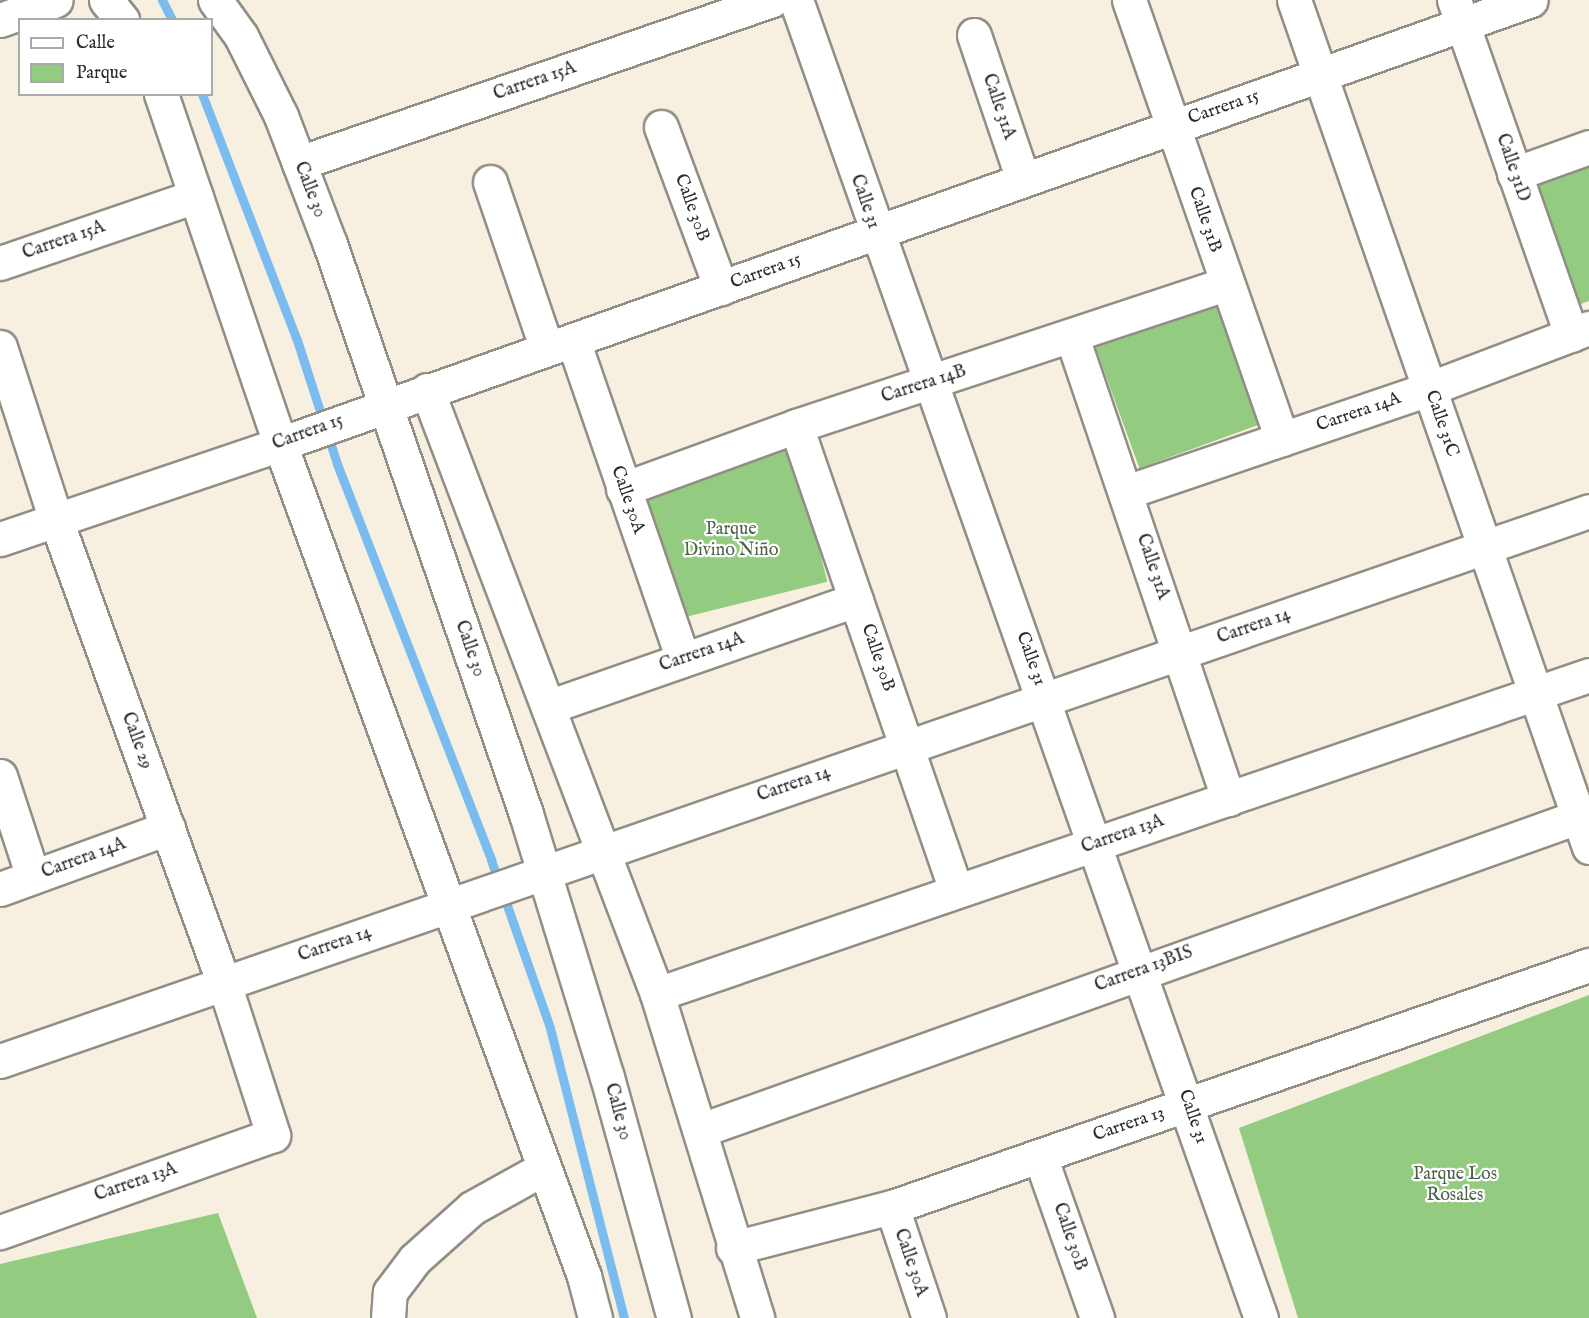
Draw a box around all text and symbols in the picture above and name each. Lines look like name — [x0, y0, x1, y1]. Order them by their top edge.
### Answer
legend — [18, 18, 213, 96]
text: Calle — [76, 32, 115, 55]
street label: Carrera 15A — [491, 58, 579, 106]
text: Parque — [76, 62, 127, 85]
street label: Calle 31A — [977, 71, 1019, 143]
street label: Carrera 15 — [1186, 86, 1262, 130]
street label: Calle 31D — [1490, 131, 1534, 205]
street label: Calle 30 — [288, 159, 330, 221]
street label: Calle 30B — [669, 171, 713, 245]
street label: Calle 31 — [845, 172, 883, 232]
street label: Calle 31B — [1183, 184, 1225, 256]
street label: Carrera 15A — [20, 217, 108, 265]
street label: Carrera 15 — [728, 249, 804, 295]
street label: Carrera 14B — [879, 361, 969, 409]
street label: Carrera 14A — [1314, 388, 1404, 438]
street label: Calle 31C — [1420, 388, 1462, 460]
street label: Carrera 15 — [270, 410, 346, 456]
street label: Calle 30A — [605, 463, 649, 537]
park label: Parque Divino Niño — [684, 520, 778, 562]
street label: Calle 31A — [1131, 531, 1173, 603]
street label: Carrera 14 — [1215, 604, 1293, 650]
street label: Calle 30 — [449, 618, 489, 680]
street label: Calle 30B — [855, 621, 899, 695]
street label: Carrera 14A — [657, 628, 747, 678]
street label: Calle 31 — [1010, 629, 1050, 689]
street label: Calle 29 — [116, 710, 156, 772]
street label: Carrera 14 — [755, 762, 833, 808]
street label: Carrera 13A — [1079, 811, 1167, 859]
street label: Carrera 14A — [39, 834, 129, 884]
street label: Carrera 14 — [296, 922, 374, 968]
street label: Carrera 13BIS — [1092, 942, 1196, 998]
street label: Calle 30 — [599, 1081, 635, 1143]
street label: Calle 31 — [1173, 1087, 1211, 1147]
street label: Carrera 13 — [1091, 1103, 1167, 1147]
street label: Carrera 13A — [92, 1159, 180, 1207]
park label: Parque Los Rosales — [1413, 1165, 1497, 1208]
street label: Calle 30B — [1047, 1200, 1091, 1274]
street label: Calle 30A — [888, 1226, 932, 1300]

